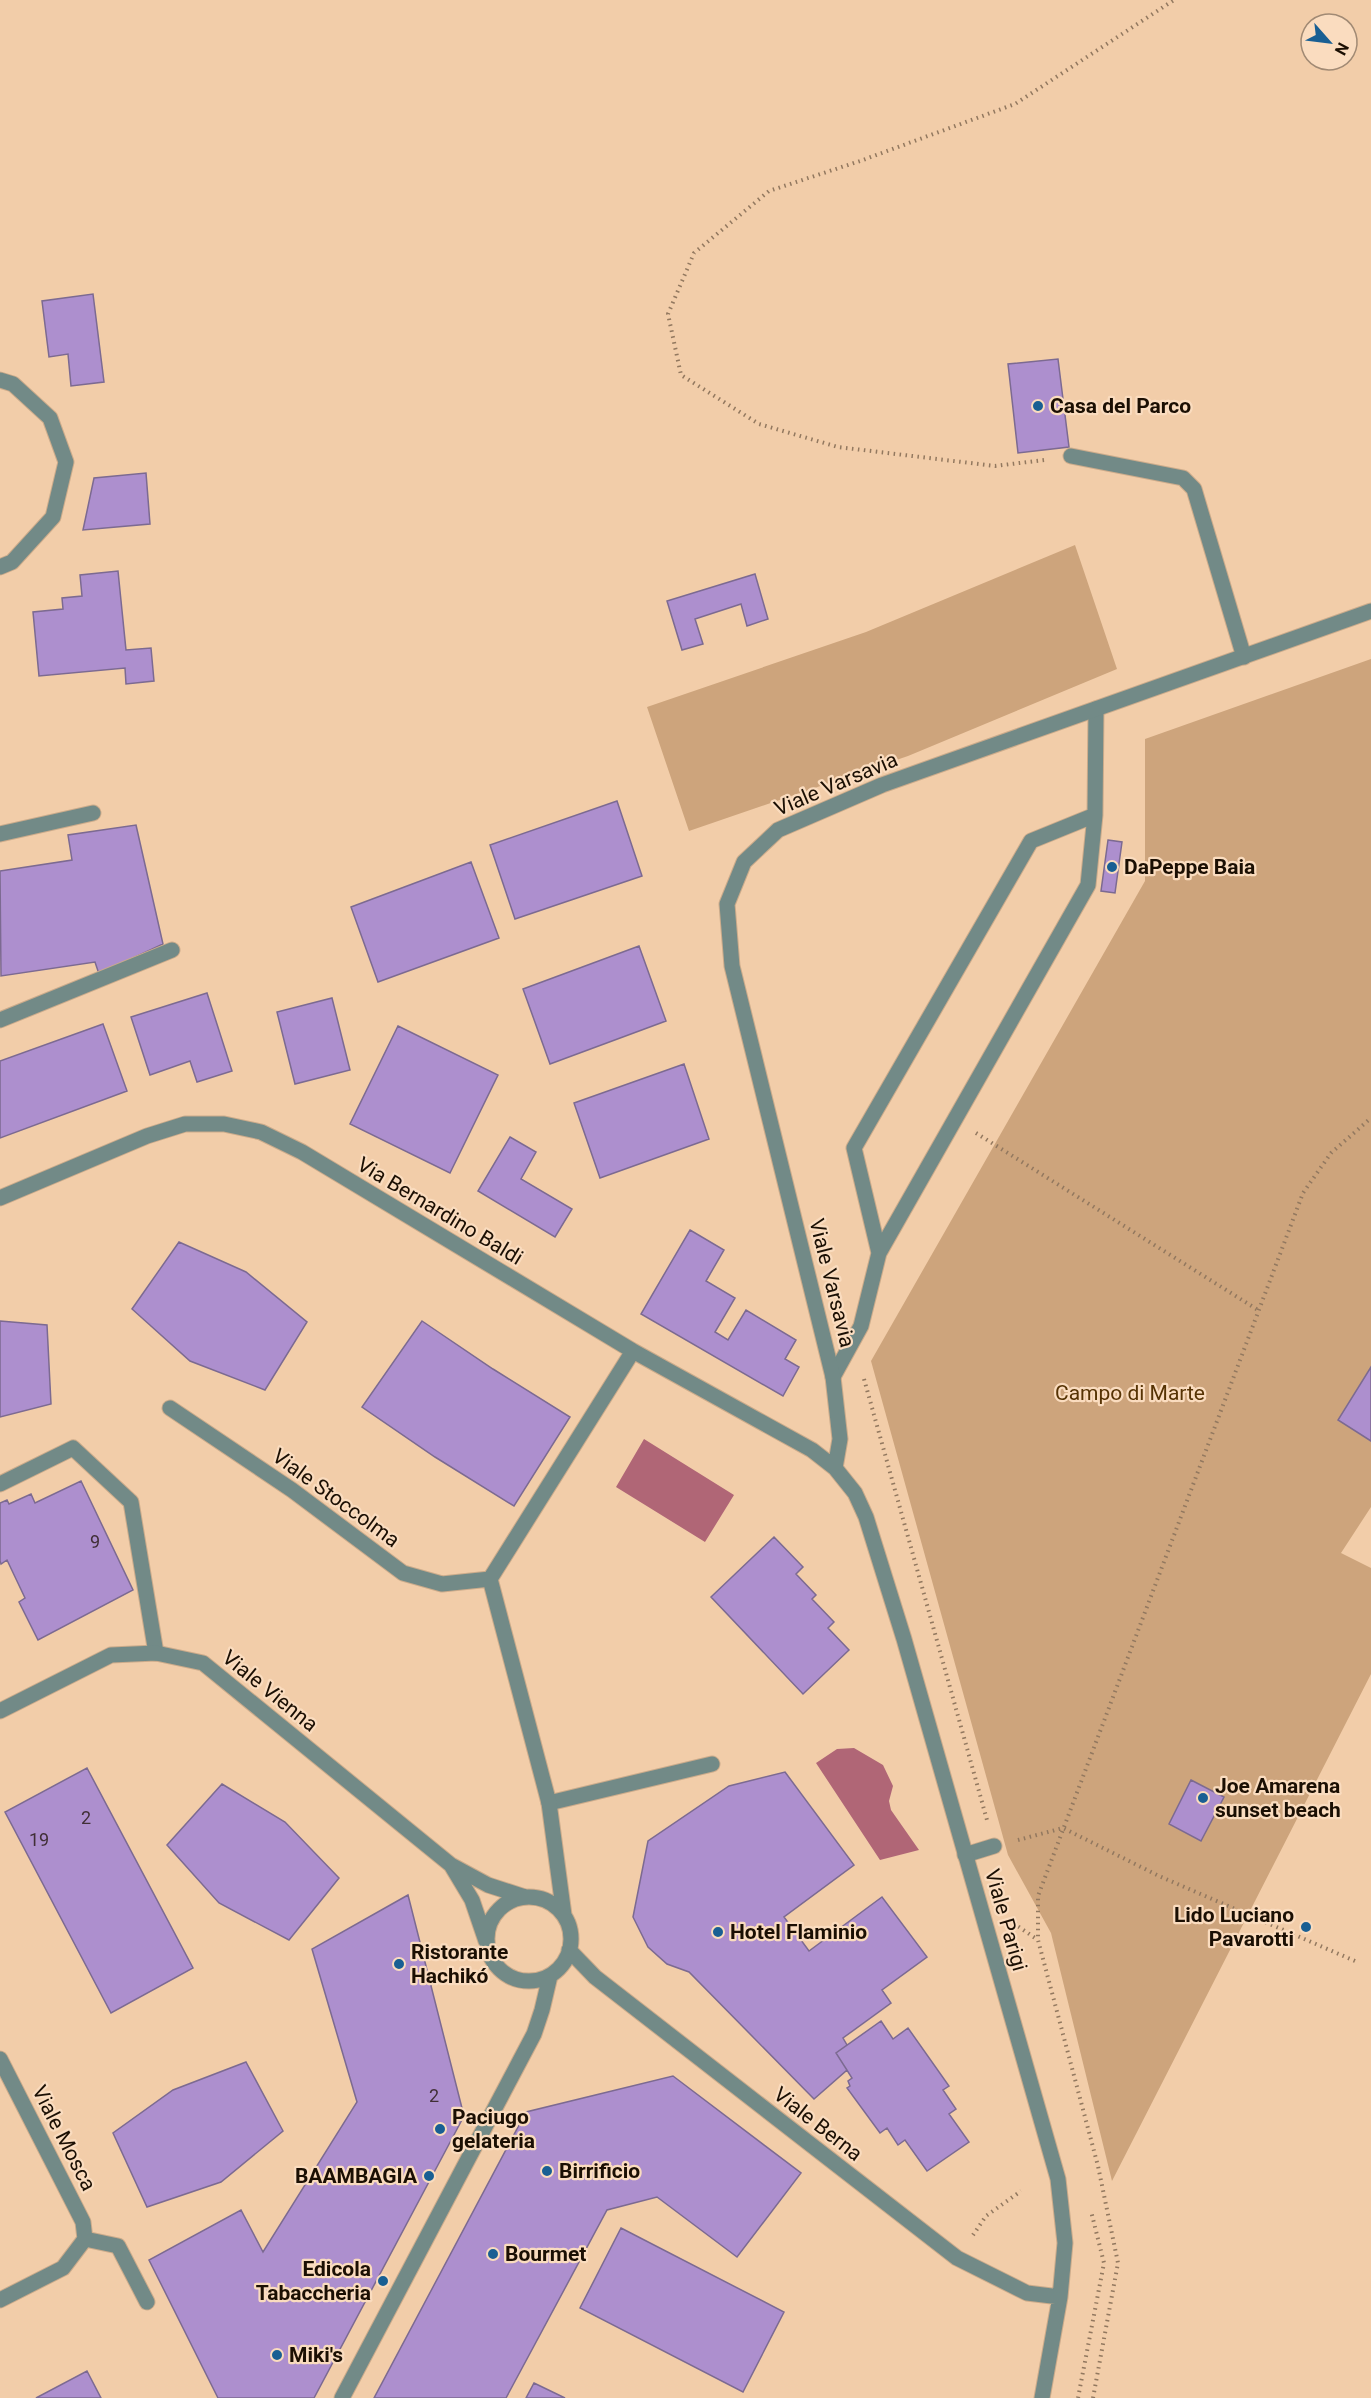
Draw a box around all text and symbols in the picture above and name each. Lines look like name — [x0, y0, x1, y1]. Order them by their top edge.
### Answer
north arrow — [1299, 12, 1359, 72]
text: N — [1331, 39, 1353, 58]
place label: Casa del Parco — [1050, 394, 1191, 418]
marker: Casa del Parco — [1031, 399, 1045, 413]
street label: Viale Varsavia — [771, 747, 901, 821]
place label: DaPeppe Baia — [1124, 855, 1255, 879]
marker: DaPeppe Baia — [1105, 860, 1119, 874]
street label: Via Bernardino Baldi — [353, 1152, 527, 1270]
street label: Viale Varsavia — [804, 1216, 860, 1350]
park label: Campo di Marte — [1055, 1381, 1205, 1405]
street label: Viale Stoccolma — [268, 1444, 404, 1552]
house number: 9 — [90, 1531, 100, 1552]
street label: Viale Vienna — [218, 1645, 322, 1737]
place label: Joe Amarena sunset beach — [1215, 1774, 1341, 1822]
marker: Joe Amarena sunset beach — [1196, 1791, 1210, 1805]
house number: 2 — [81, 1807, 91, 1828]
house number: 19 — [29, 1829, 49, 1850]
street label: Viale Parigi — [980, 1866, 1032, 1974]
place label: Lido Luciano Pavarotti — [1174, 1903, 1294, 1951]
place label: Hotel Flaminio — [730, 1920, 867, 1944]
marker: Lido Luciano Pavarotti — [1299, 1920, 1313, 1934]
marker: Hotel Flaminio — [711, 1925, 725, 1939]
place label: Ristorante Hachikó — [411, 1940, 508, 1988]
marker: Ristorante Hachikó — [392, 1957, 406, 1971]
street label: Viale Mosca — [27, 2081, 101, 2195]
street label: Viale Berna — [769, 2082, 867, 2166]
house number: 2 — [429, 2085, 439, 2106]
place label: Paciugo gelateria — [452, 2105, 535, 2153]
marker: Paciugo gelateria — [433, 2122, 447, 2136]
place label: Birrificio — [559, 2159, 640, 2183]
place label: BAAMBAGIA — [295, 2164, 418, 2188]
marker: Birrificio — [540, 2164, 554, 2178]
marker: BAAMBAGIA — [422, 2169, 436, 2183]
place label: Bourmet — [505, 2242, 586, 2266]
marker: Bourmet — [486, 2247, 500, 2261]
place label: Edicola Tabaccheria — [256, 2257, 371, 2305]
marker: Edicola Tabaccheria — [376, 2274, 390, 2288]
place label: Miki's — [289, 2343, 343, 2367]
marker: Miki's — [270, 2348, 284, 2362]

